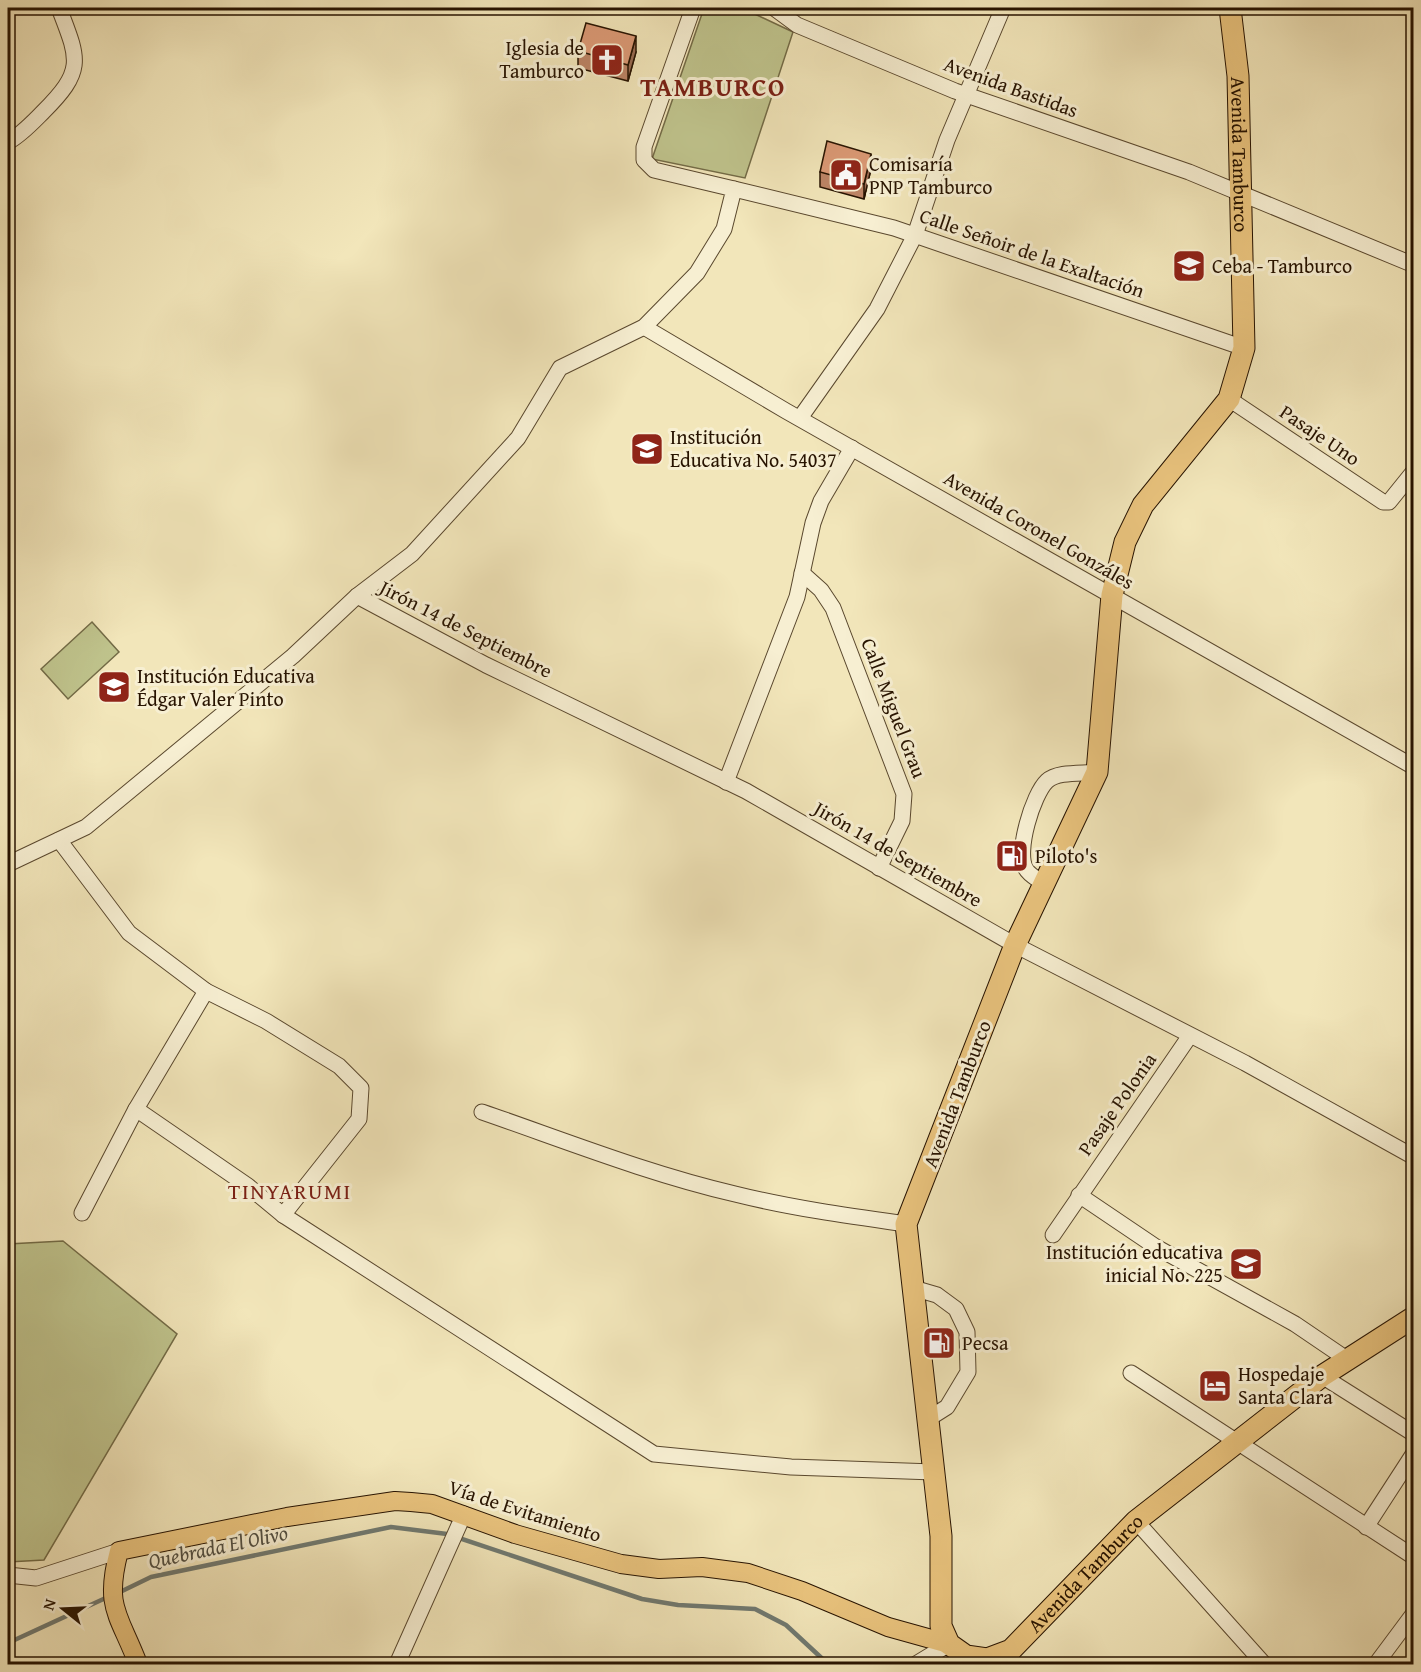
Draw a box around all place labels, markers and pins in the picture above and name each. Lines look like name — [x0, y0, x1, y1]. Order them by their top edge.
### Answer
place label: Iglesia de Tamburco — [500, 33, 584, 85]
church icon: Iglesia de Tamburco — [589, 42, 625, 78]
place label: Comisaría PNP Tamburco — [869, 149, 992, 201]
public building icon: Comisaría PNP Tamburco — [828, 157, 864, 193]
school or university icon: Ceba - Tamburco — [1171, 248, 1207, 284]
place label: Ceba - Tamburco — [1212, 251, 1352, 280]
place label: Institución Educativa No. 54037 — [670, 422, 837, 474]
school or university icon: Institución Educativa No. 54037 — [629, 431, 665, 467]
place label: Institución Educativa Édgar Valer Pinto — [137, 661, 315, 713]
school or university icon: Institución Educativa Édgar Valer Pinto — [96, 669, 132, 705]
fuel station icon: Piloto's — [994, 838, 1030, 874]
place label: Piloto's — [1035, 841, 1098, 870]
place label: Institución educativa inicial No. 225 — [1046, 1237, 1224, 1289]
school or university icon: Institución educativa inicial No. 225 — [1228, 1246, 1264, 1282]
fuel station icon: Pecsa — [921, 1325, 957, 1361]
place label: Pecsa — [962, 1328, 1009, 1357]
place label: Hospedaje Santa Clara — [1238, 1359, 1333, 1411]
hotel icon: Hospedaje Santa Clara — [1197, 1368, 1233, 1404]

